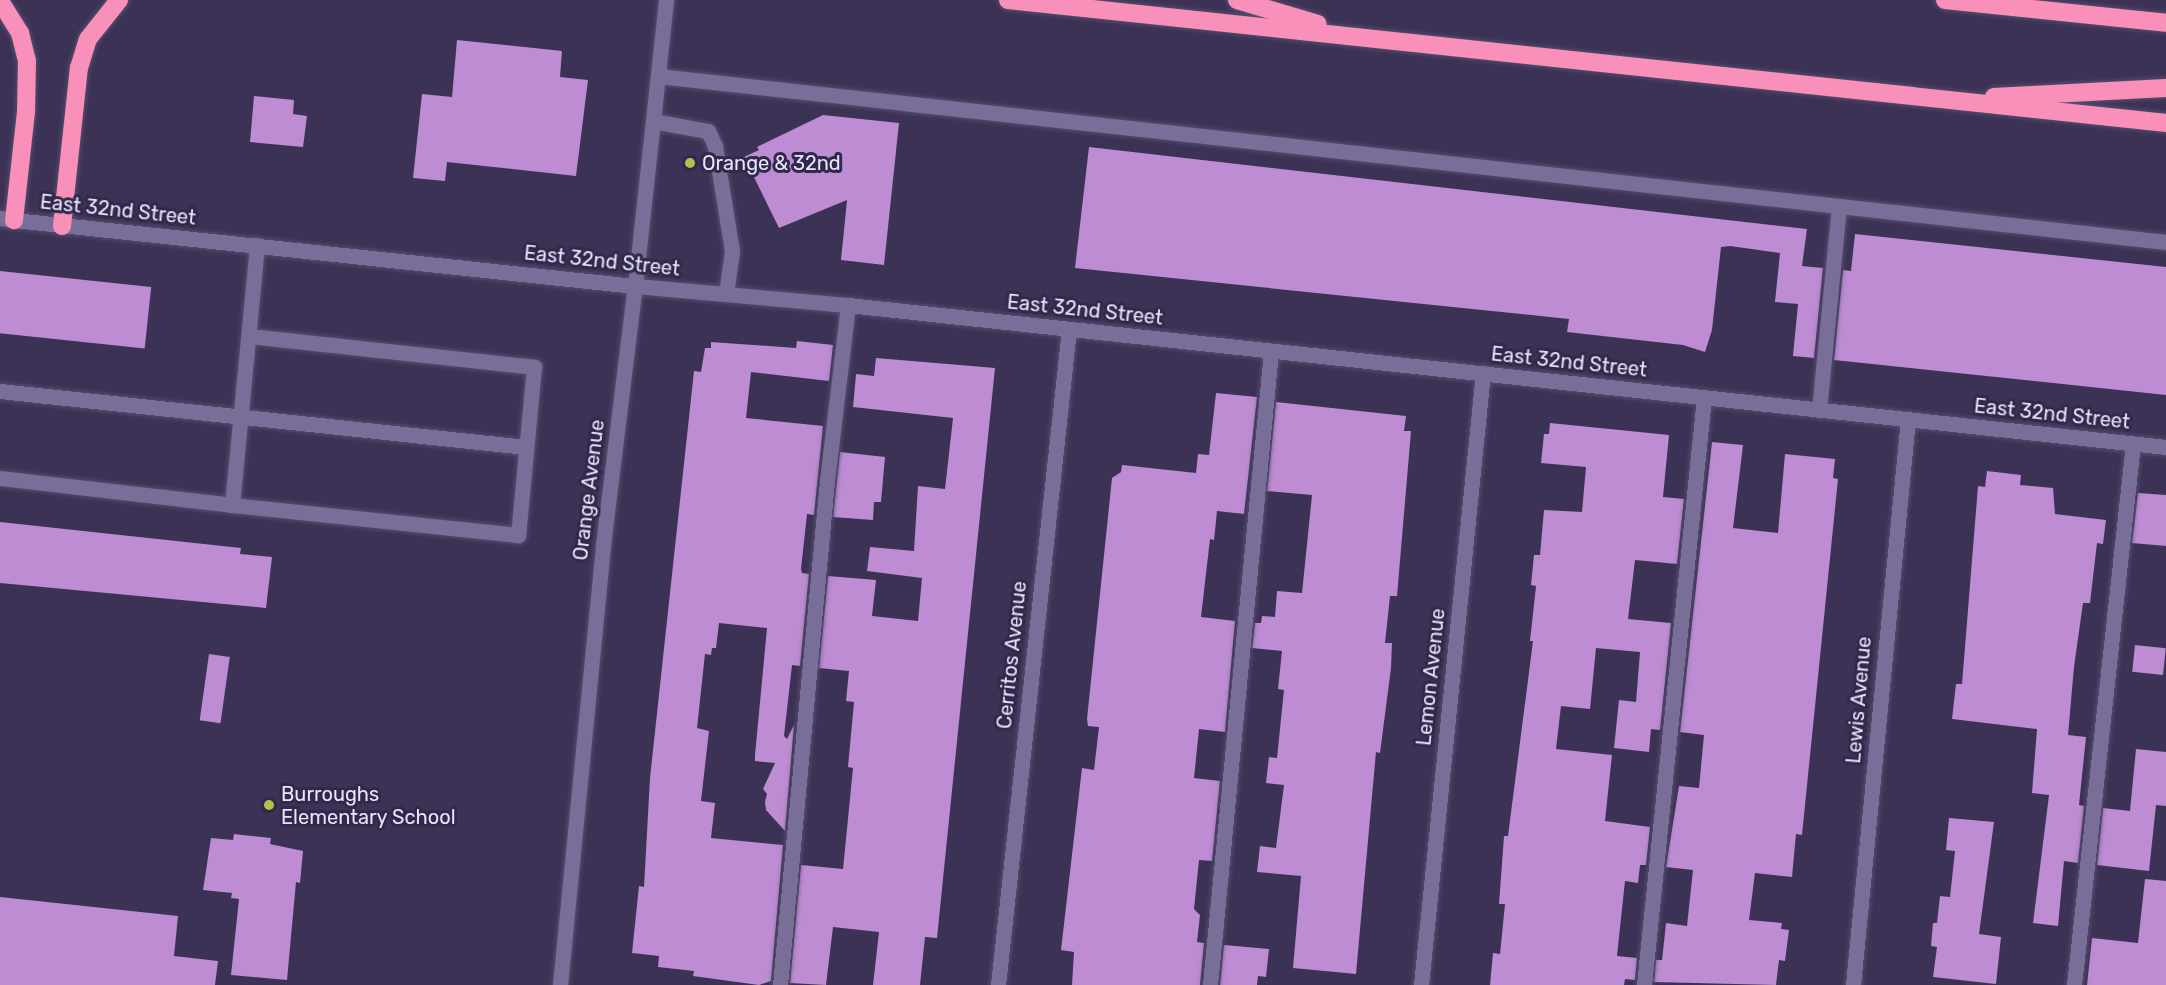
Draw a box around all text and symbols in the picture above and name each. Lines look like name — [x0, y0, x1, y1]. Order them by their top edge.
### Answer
place label: Orange & 32nd — [702, 151, 841, 175]
marker: Orange & 32nd — [683, 156, 697, 170]
street label: East 32nd Street — [39, 190, 197, 230]
street label: East 32nd Street — [523, 241, 681, 281]
street label: East 32nd Street — [1006, 290, 1164, 330]
street label: East 32nd Street — [1490, 342, 1648, 382]
street label: East 32nd Street — [1973, 394, 2131, 434]
street label: Orange Avenue — [568, 418, 610, 562]
street label: Cerritos Avenue — [992, 580, 1032, 730]
street label: Lemon Avenue — [1412, 607, 1450, 747]
street label: Lewis Avenue — [1841, 635, 1877, 765]
place label: Burroughs Elementary School — [281, 782, 456, 829]
marker: Burroughs Elementary School — [262, 798, 276, 812]

